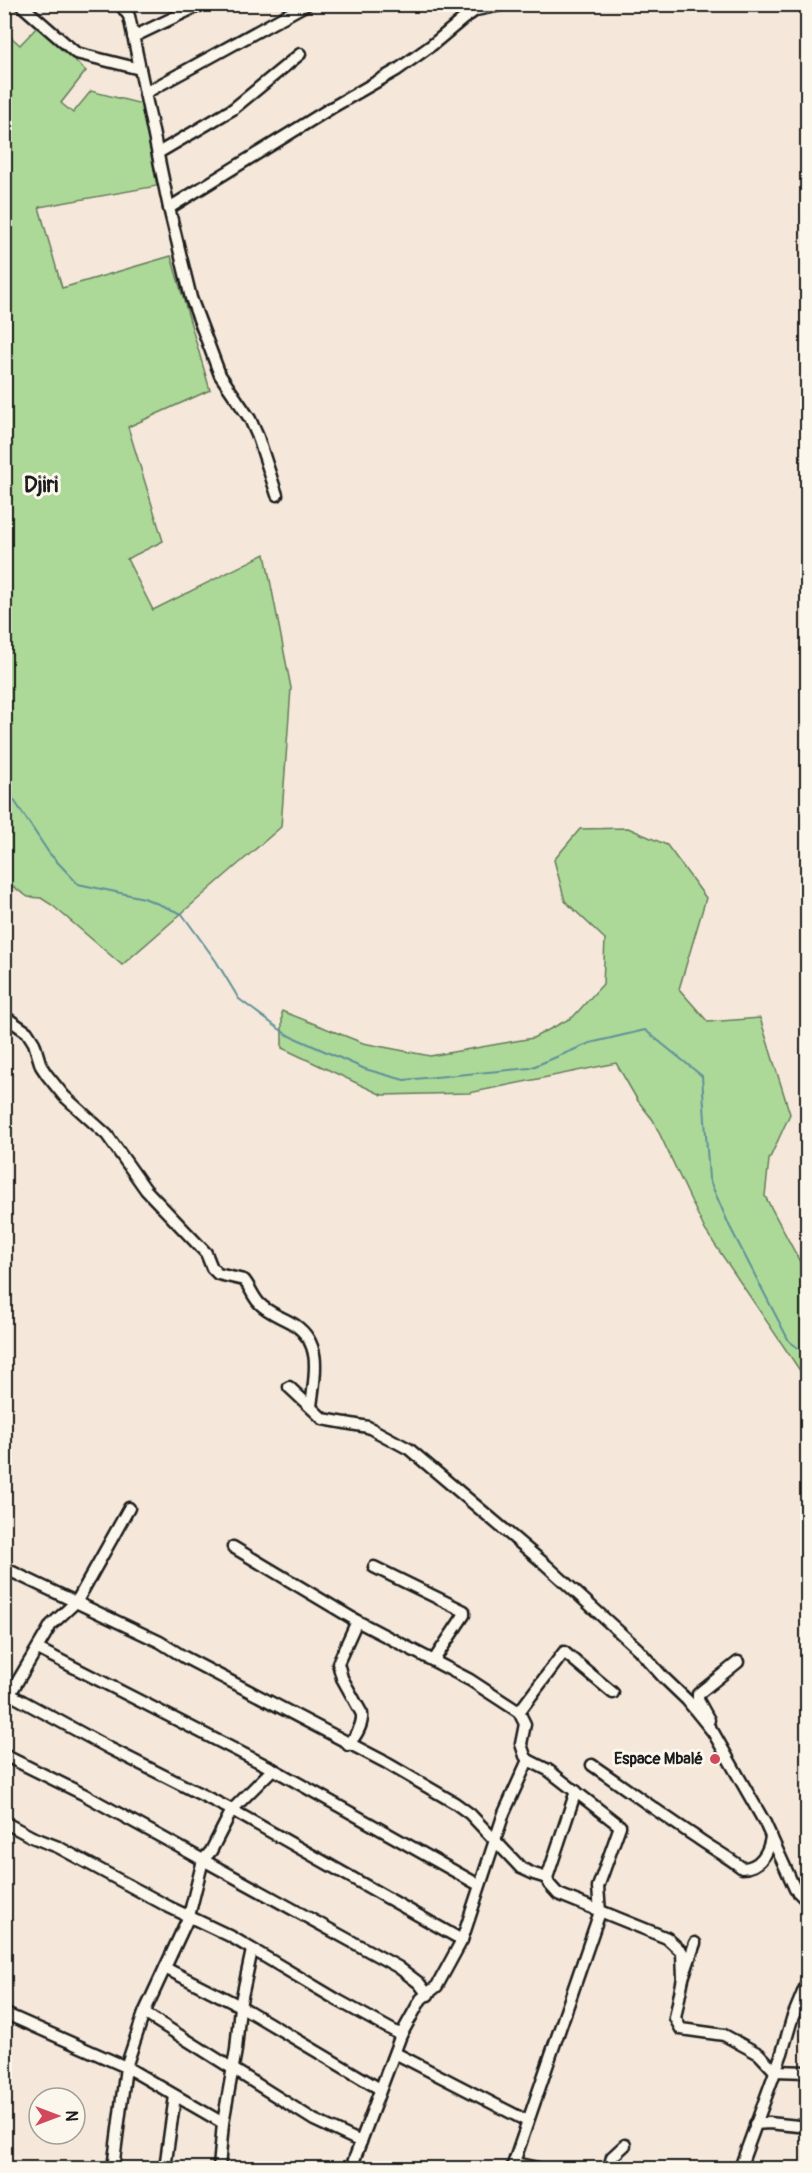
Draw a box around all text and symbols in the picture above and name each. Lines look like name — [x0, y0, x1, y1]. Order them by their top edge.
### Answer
district label: Djiri — [24, 471, 58, 499]
place label: Espace Mbalé — [614, 1749, 703, 1769]
marker: Espace Mbalé — [708, 1752, 722, 1766]
north arrow — [27, 2086, 87, 2146]
text: N — [61, 2111, 81, 2122]

